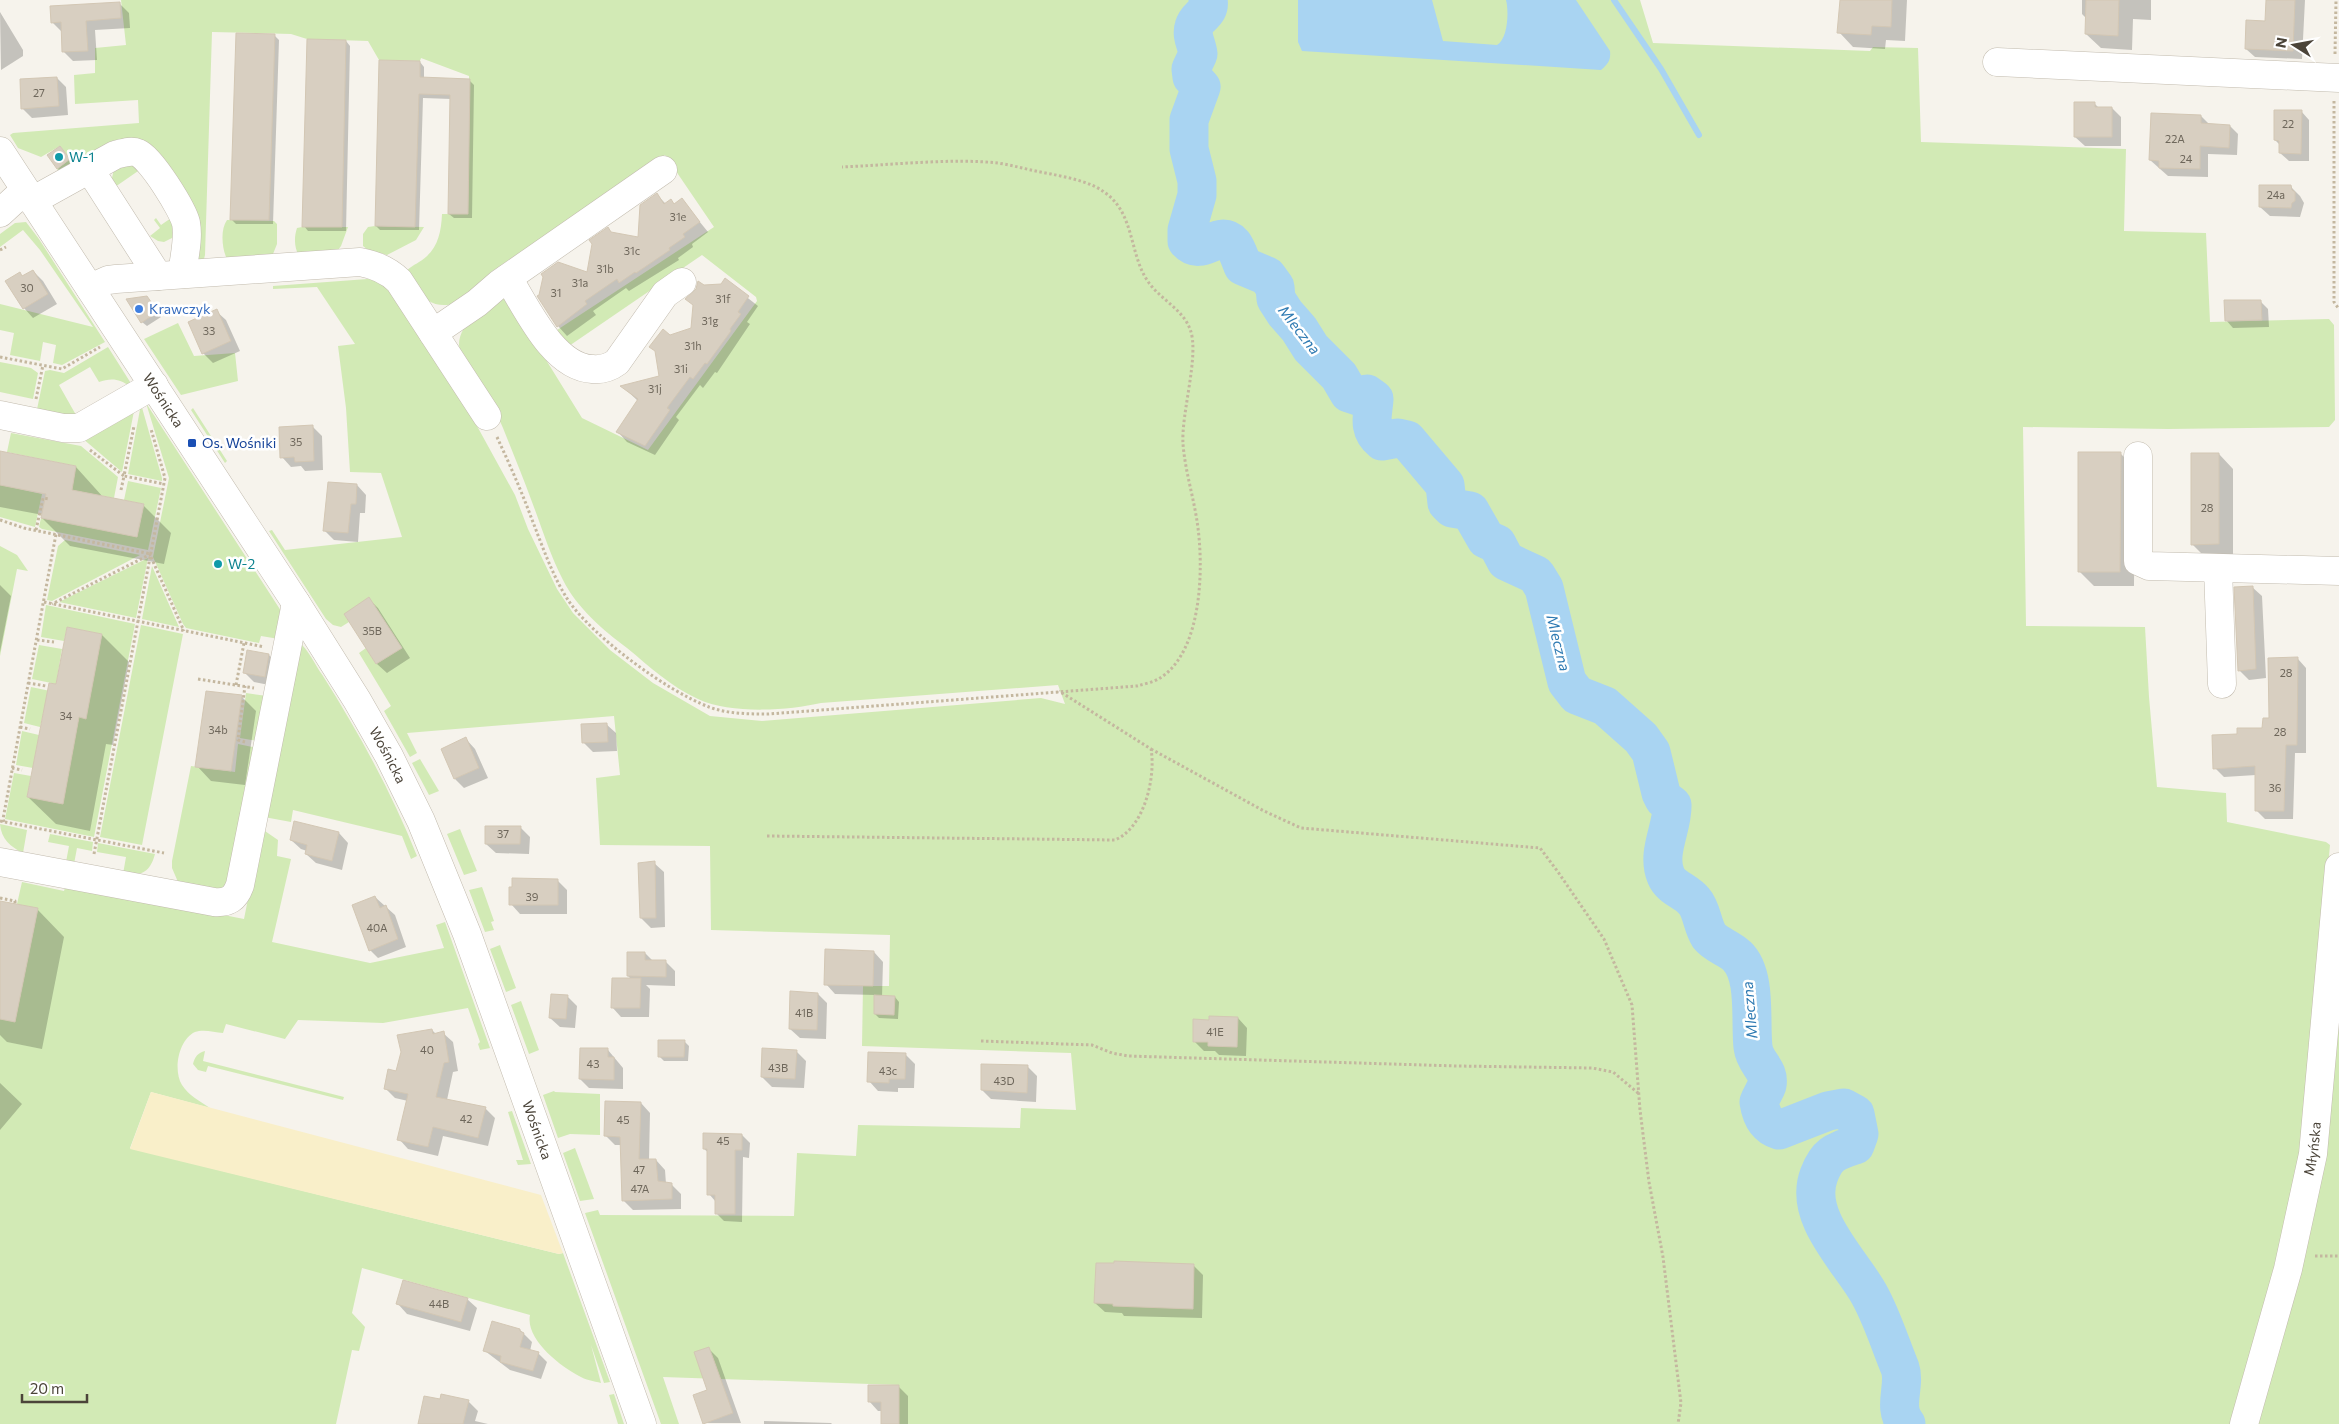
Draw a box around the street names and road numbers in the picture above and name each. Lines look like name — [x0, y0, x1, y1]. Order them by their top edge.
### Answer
street label: Wośnicka — [140, 370, 188, 430]
street label: Wośnicka — [366, 724, 410, 786]
street label: Wośnicka — [519, 1098, 556, 1162]
street label: Młyńska — [2300, 1121, 2324, 1177]

